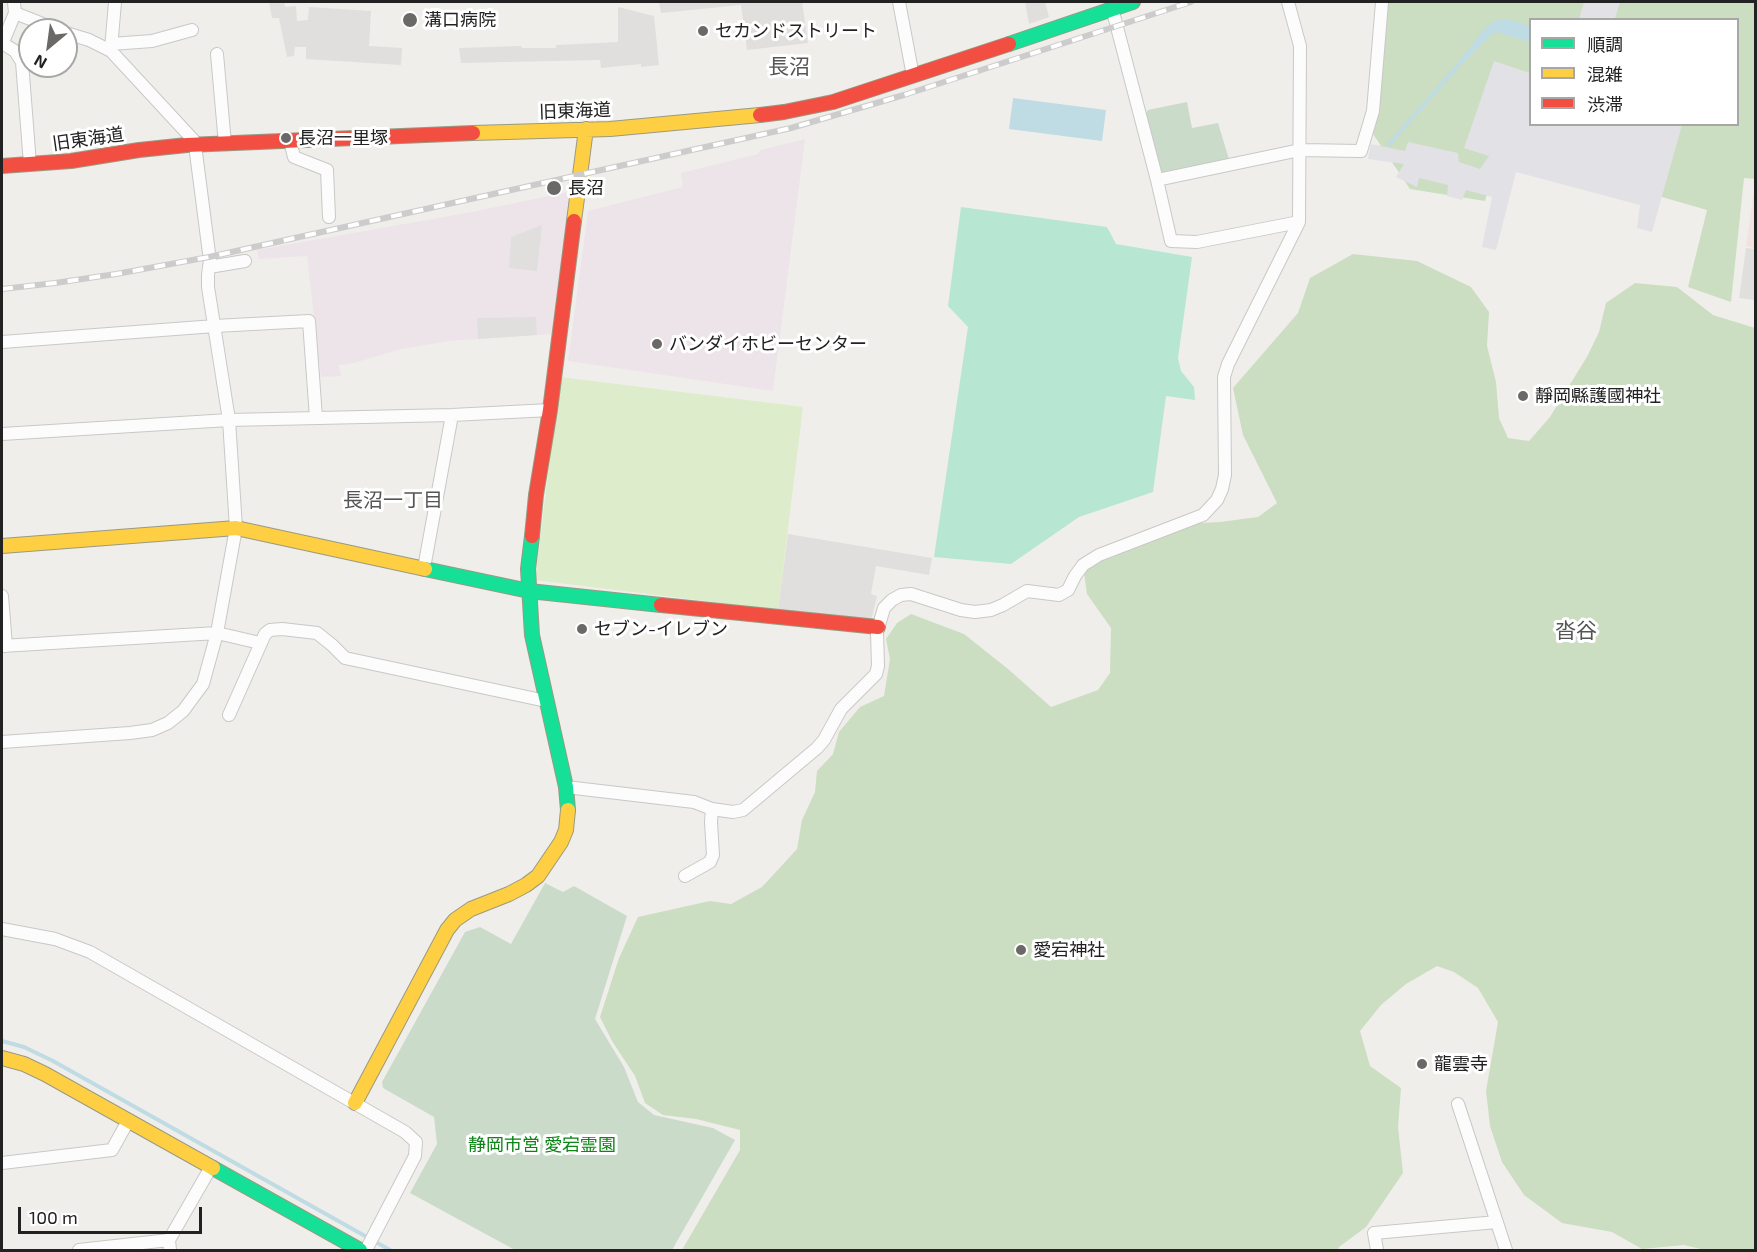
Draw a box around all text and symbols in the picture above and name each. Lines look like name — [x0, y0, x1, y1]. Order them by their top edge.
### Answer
place label: 溝口病院 — [424, 9, 496, 31]
marker: 溝口病院 — [401, 11, 419, 29]
north arrow — [18, 18, 78, 78]
legend — [1529, 18, 1739, 126]
place label: セカンドストリート — [715, 20, 877, 42]
marker: セカンドストリート — [696, 24, 710, 38]
text: 順調 — [1587, 33, 1623, 55]
text: N — [30, 51, 50, 74]
district label: 長沼 — [768, 54, 810, 80]
text: 混雑 — [1587, 63, 1623, 85]
text: 渋滞 — [1587, 93, 1623, 115]
street label: 旧東海道 — [539, 99, 611, 123]
street label: 旧東海道 — [51, 123, 125, 155]
place label: 長沼一里塚 — [298, 127, 388, 149]
marker: 長沼一里塚 — [279, 131, 293, 145]
place label: 長沼 — [568, 177, 604, 199]
marker: 長沼 — [545, 179, 563, 197]
place label: バンダイホビーセンター — [669, 333, 867, 355]
marker: バンダイホビーセンター — [650, 337, 664, 351]
place label: 靜岡縣護國神社 — [1535, 385, 1661, 407]
marker: 靜岡縣護國神社 — [1516, 389, 1530, 403]
district label: 長沼一丁目 — [343, 488, 443, 512]
place label: セブン-イレブン — [594, 618, 728, 640]
district label: 沓谷 — [1555, 618, 1597, 644]
marker: セブン-イレブン — [575, 622, 589, 636]
place label: 愛宕神社 — [1033, 939, 1105, 961]
marker: 愛宕神社 — [1014, 943, 1028, 957]
place label: 龍雲寺 — [1434, 1053, 1488, 1075]
marker: 龍雲寺 — [1415, 1057, 1429, 1071]
park label: 静岡市営 愛宕霊園 — [468, 1134, 616, 1156]
scale bar — [21, 1195, 206, 1233]
text: 100 m — [29, 1206, 78, 1228]

